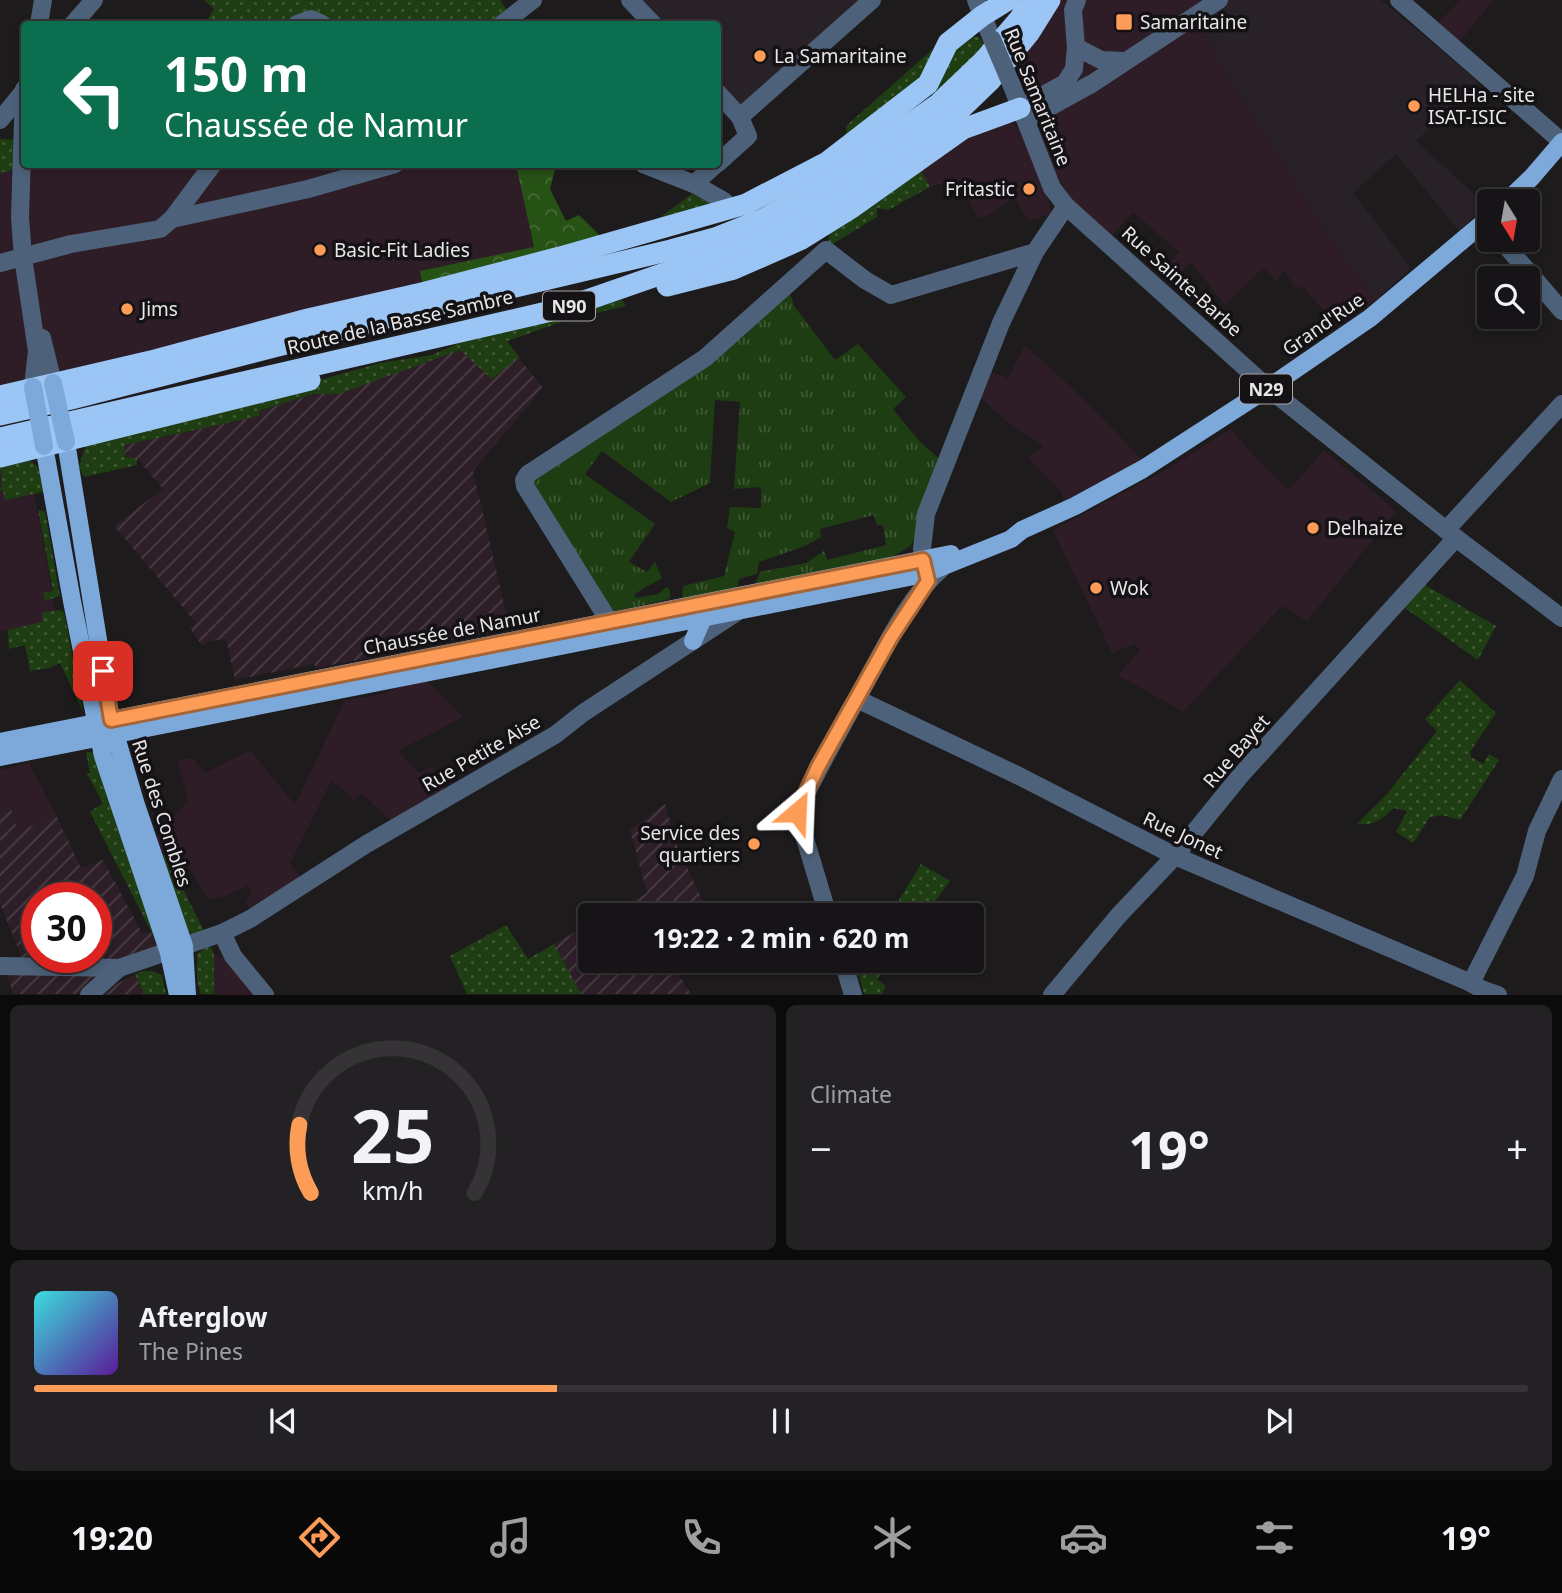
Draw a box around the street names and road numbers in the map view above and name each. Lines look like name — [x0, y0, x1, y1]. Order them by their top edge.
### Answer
street label: Rue Samaritaine — [999, 24, 1077, 170]
street label: Rue Sainte-Barbe — [1116, 220, 1248, 342]
street label: Route de la Basse Sambre — [285, 283, 515, 361]
street label: Grand'Rue — [1277, 286, 1369, 362]
road number: N90 — [543, 292, 595, 320]
road number: N29 — [1240, 374, 1292, 404]
street label: Chaussée de Namur — [361, 601, 543, 661]
street label: Rue Petite Aise — [417, 709, 545, 797]
street label: Rue Bayet — [1197, 709, 1275, 793]
street label: Rue des Combles — [126, 736, 198, 890]
street label: Rue Jonet — [1139, 805, 1227, 865]

